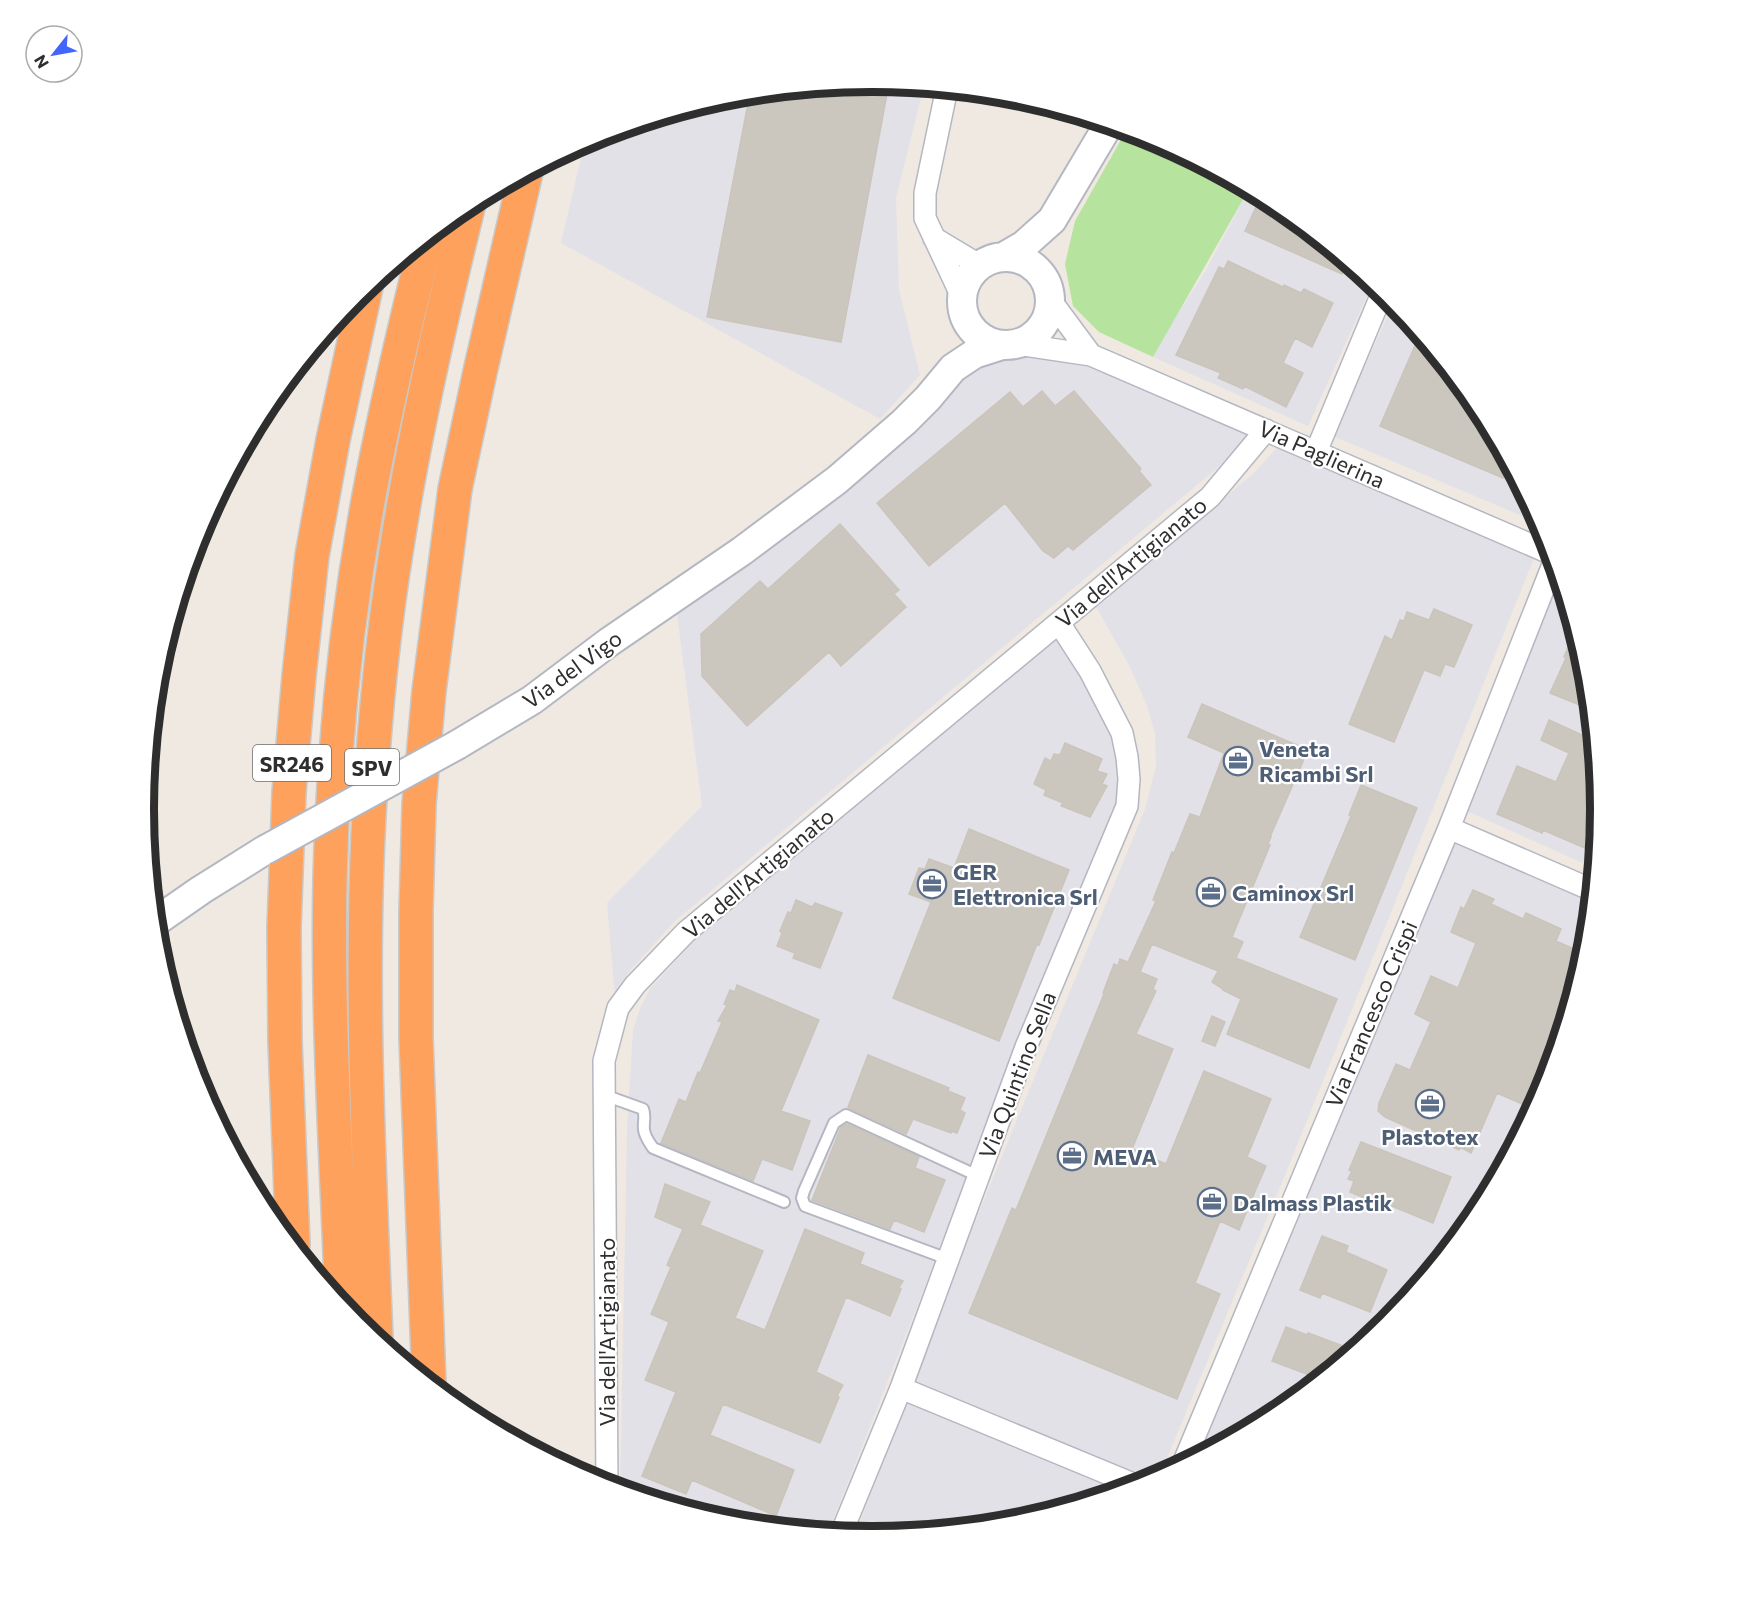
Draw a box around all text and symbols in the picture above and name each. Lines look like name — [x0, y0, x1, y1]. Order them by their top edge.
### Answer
north arrow — [24, 24, 84, 84]
text: N — [29, 52, 52, 72]
street label: Via Paglierina — [1255, 414, 1389, 494]
street label: Via dell'Artigianato — [1050, 491, 1212, 633]
street label: Via del Vigo — [517, 624, 627, 714]
place label: Veneta Ricambi Srl — [1259, 735, 1373, 787]
road number: SR246 — [253, 745, 331, 781]
office icon: Veneta Ricambi Srl — [1222, 745, 1254, 777]
road number: SPV — [345, 749, 399, 785]
street label: Via dell'Artigianato — [677, 802, 839, 944]
place label: GER Elettronica Srl — [953, 858, 1098, 910]
office icon: GER Elettronica Srl — [916, 868, 948, 900]
office icon: Caminox Srl — [1195, 876, 1227, 908]
place label: Caminox Srl — [1232, 879, 1354, 906]
street label: Via Francesco Crispi — [1319, 917, 1423, 1111]
street label: Via Quintino Sella — [973, 988, 1061, 1162]
office icon: Plastotex — [1414, 1088, 1446, 1120]
place label: Plastotex — [1381, 1123, 1479, 1150]
office icon: MEVA — [1056, 1140, 1088, 1172]
place label: MEVA — [1093, 1143, 1157, 1170]
office icon: Dalmass Plastik — [1196, 1186, 1228, 1218]
place label: Dalmass Plastik — [1233, 1189, 1393, 1216]
street label: Via dell'Artigianato — [593, 1237, 620, 1427]

